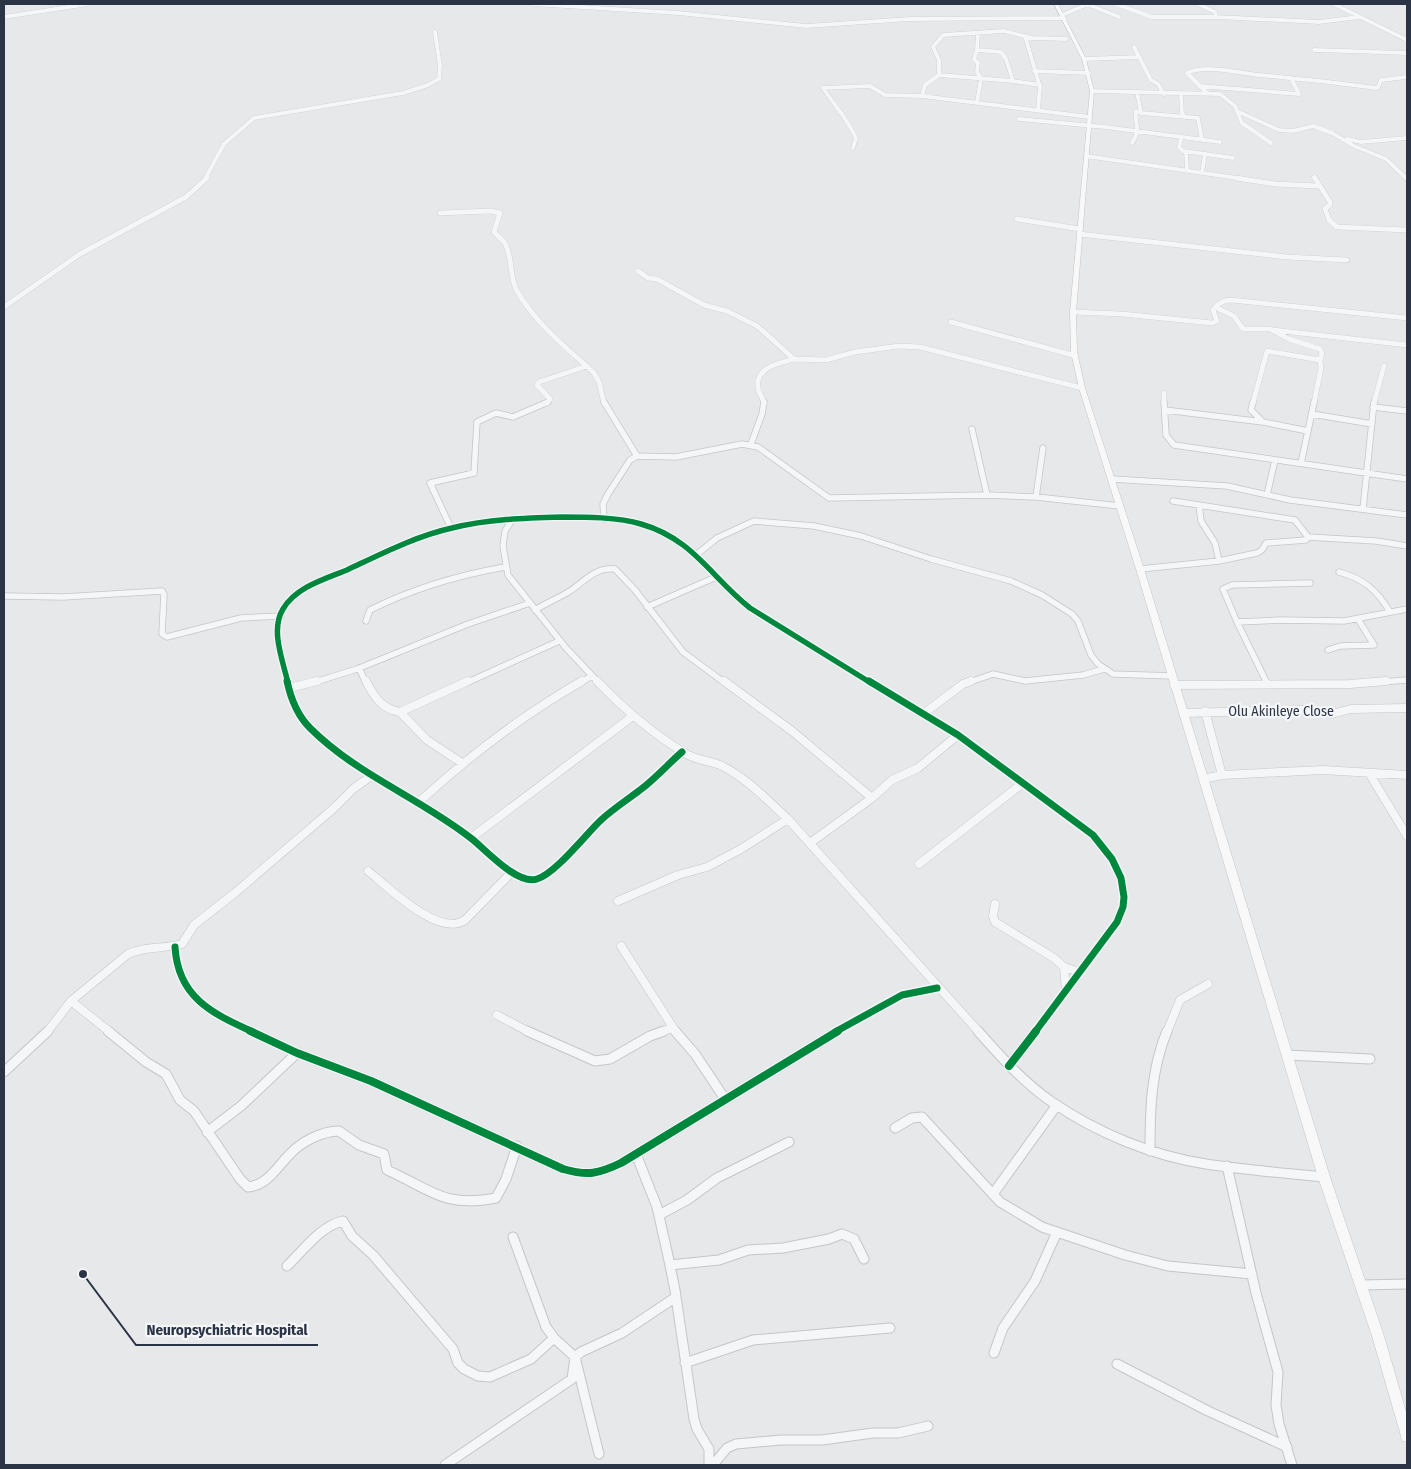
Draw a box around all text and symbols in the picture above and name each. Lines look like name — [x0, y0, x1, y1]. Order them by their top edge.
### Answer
street label: Olu Akinleye Close — [1228, 703, 1334, 720]
callout: Neuropsychiatric Hospital — [136, 1315, 318, 1345]
text: Neuropsychiatric Hospital — [146, 1321, 309, 1339]

